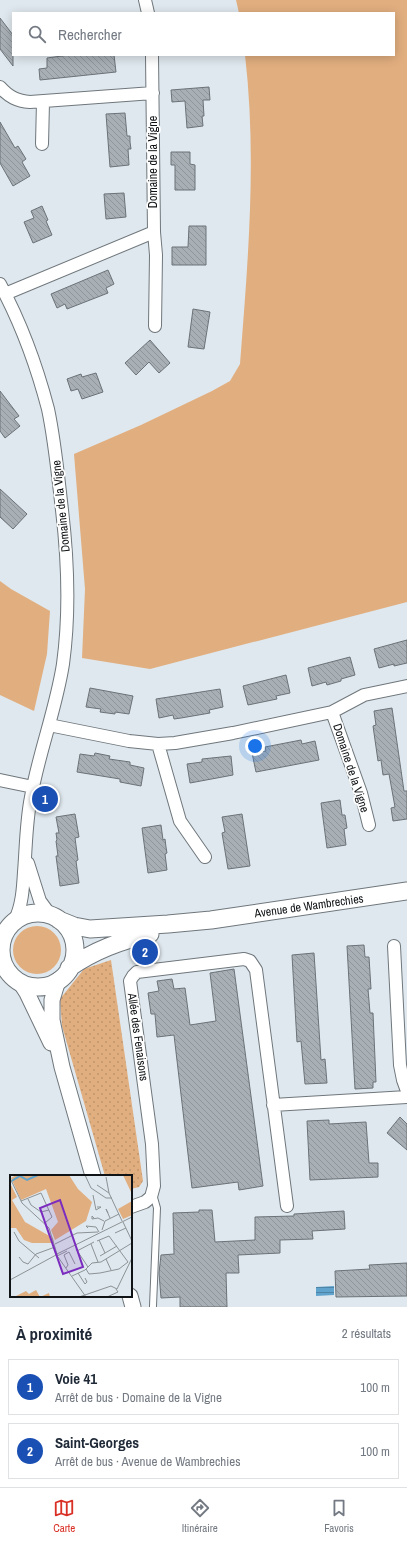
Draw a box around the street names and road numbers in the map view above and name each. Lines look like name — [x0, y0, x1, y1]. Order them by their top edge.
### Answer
street label: Domaine de la Vigne — [145, 116, 161, 208]
street label: Domaine de la Vigne — [48, 459, 74, 553]
street label: Domaine de la Vigne — [329, 722, 373, 814]
street label: Avenue de Wambrechies — [252, 890, 365, 922]
street label: Allée des Fenaisons — [124, 991, 152, 1082]

